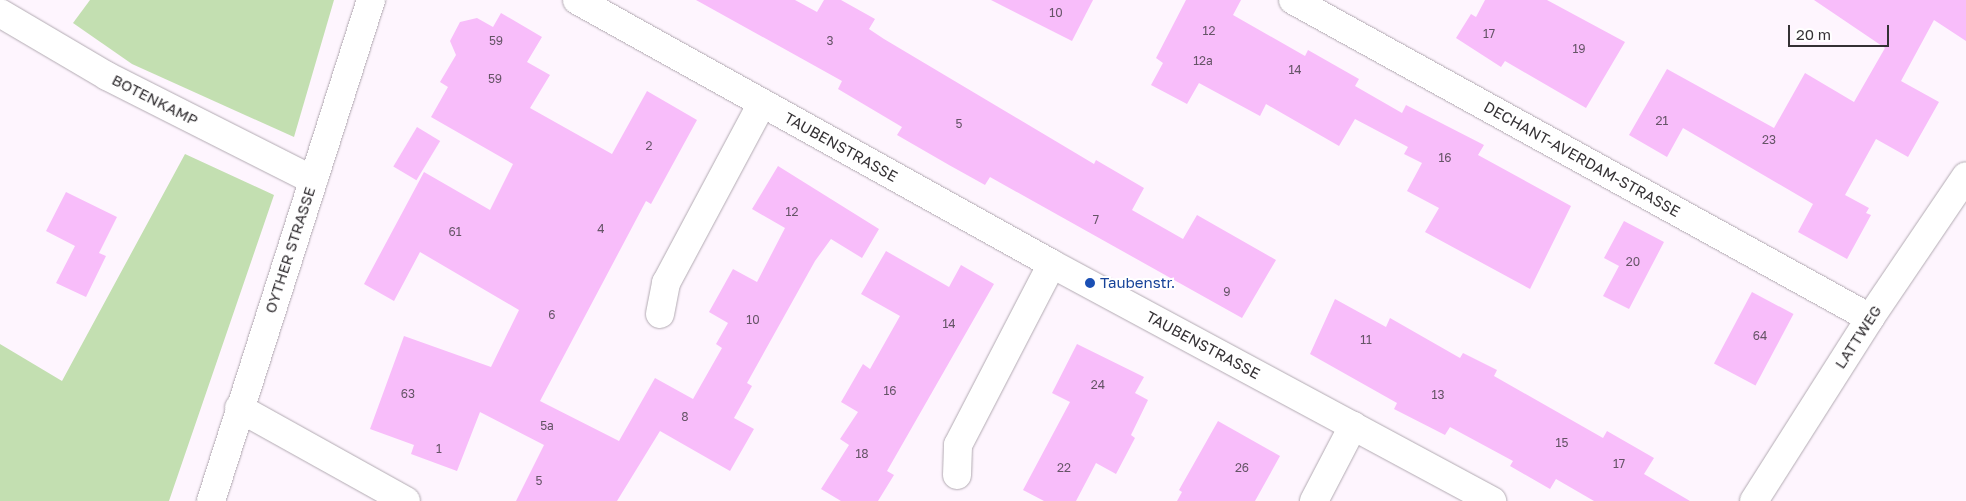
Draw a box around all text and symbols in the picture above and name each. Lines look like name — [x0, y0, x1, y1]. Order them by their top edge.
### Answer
house number: 10 — [1049, 6, 1063, 20]
scale bar — [1791, 15, 1892, 47]
house number: 12 — [1203, 24, 1215, 38]
text: 20 m — [1796, 25, 1831, 43]
house number: 17 — [1483, 27, 1495, 41]
house number: 59 — [489, 34, 503, 48]
house number: 3 — [826, 34, 834, 48]
house number: 19 — [1572, 42, 1586, 56]
house number: 12a — [1193, 54, 1213, 68]
house number: 14 — [1288, 63, 1302, 77]
street label: BOTENKAMP — [109, 71, 201, 129]
house number: 59 — [488, 72, 502, 86]
street label: DECHANT-AVERDAM-STRASSE — [1481, 97, 1683, 221]
street label: TAUBENSTRASSE — [781, 108, 901, 186]
house number: 21 — [1656, 114, 1668, 128]
house number: 5 — [956, 117, 962, 131]
house number: 23 — [1762, 133, 1776, 147]
house number: 2 — [646, 139, 652, 153]
house number: 16 — [1438, 151, 1452, 165]
street label: OYTHER STRASSE — [261, 185, 319, 315]
house number: 12 — [786, 205, 798, 219]
house number: 7 — [1093, 213, 1099, 227]
house number: 4 — [597, 222, 605, 236]
house number: 61 — [448, 225, 462, 239]
house number: 20 — [1626, 255, 1640, 269]
place label: Taubenstr. — [1100, 274, 1175, 292]
marker: Taubenstr. — [1084, 277, 1096, 289]
house number: 9 — [1223, 285, 1231, 299]
street label: LATTWEG — [1831, 302, 1885, 372]
street label: TAUBENSTRASSE — [1143, 307, 1263, 383]
house number: 6 — [548, 308, 556, 322]
house number: 10 — [746, 313, 760, 327]
house number: 14 — [942, 317, 956, 331]
house number: 64 — [1753, 329, 1767, 343]
house number: 11 — [1360, 333, 1372, 347]
house number: 24 — [1091, 378, 1105, 392]
house number: 16 — [883, 384, 897, 398]
house number: 63 — [401, 387, 415, 401]
house number: 13 — [1432, 388, 1444, 402]
house number: 8 — [681, 410, 689, 424]
house number: 5a — [540, 419, 554, 433]
house number: 15 — [1556, 436, 1568, 450]
house number: 1 — [436, 442, 442, 456]
house number: 18 — [855, 447, 869, 461]
house number: 17 — [1613, 457, 1625, 471]
house number: 22 — [1057, 461, 1071, 475]
house number: 26 — [1235, 461, 1249, 475]
house number: 5 — [536, 474, 542, 488]

